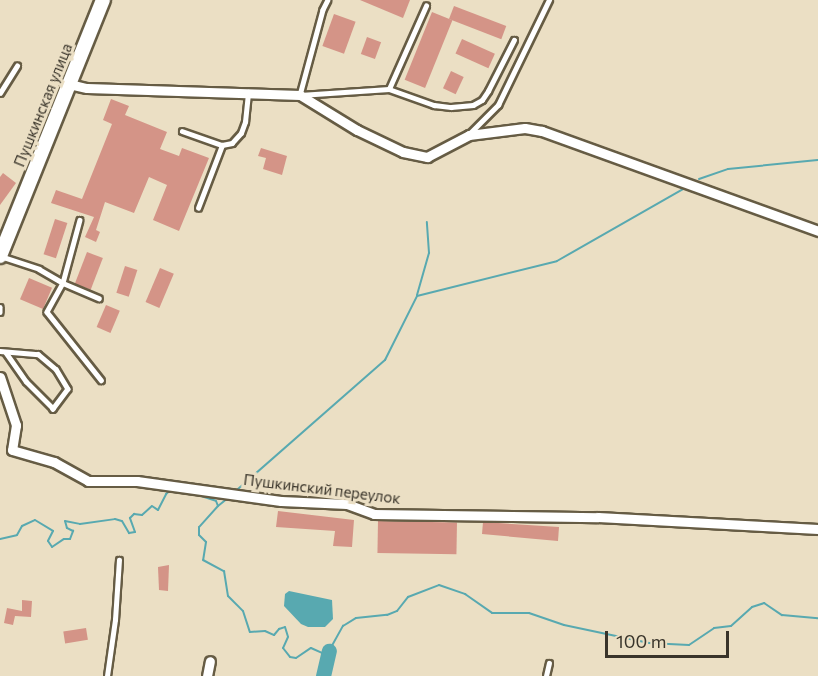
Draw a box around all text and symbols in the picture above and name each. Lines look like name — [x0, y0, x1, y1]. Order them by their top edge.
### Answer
street label: Пушкинская улица — [10, 41, 76, 169]
street label: Пушкинский переулок — [243, 470, 401, 508]
scale bar — [608, 619, 732, 657]
text: 100 m — [616, 630, 666, 652]

